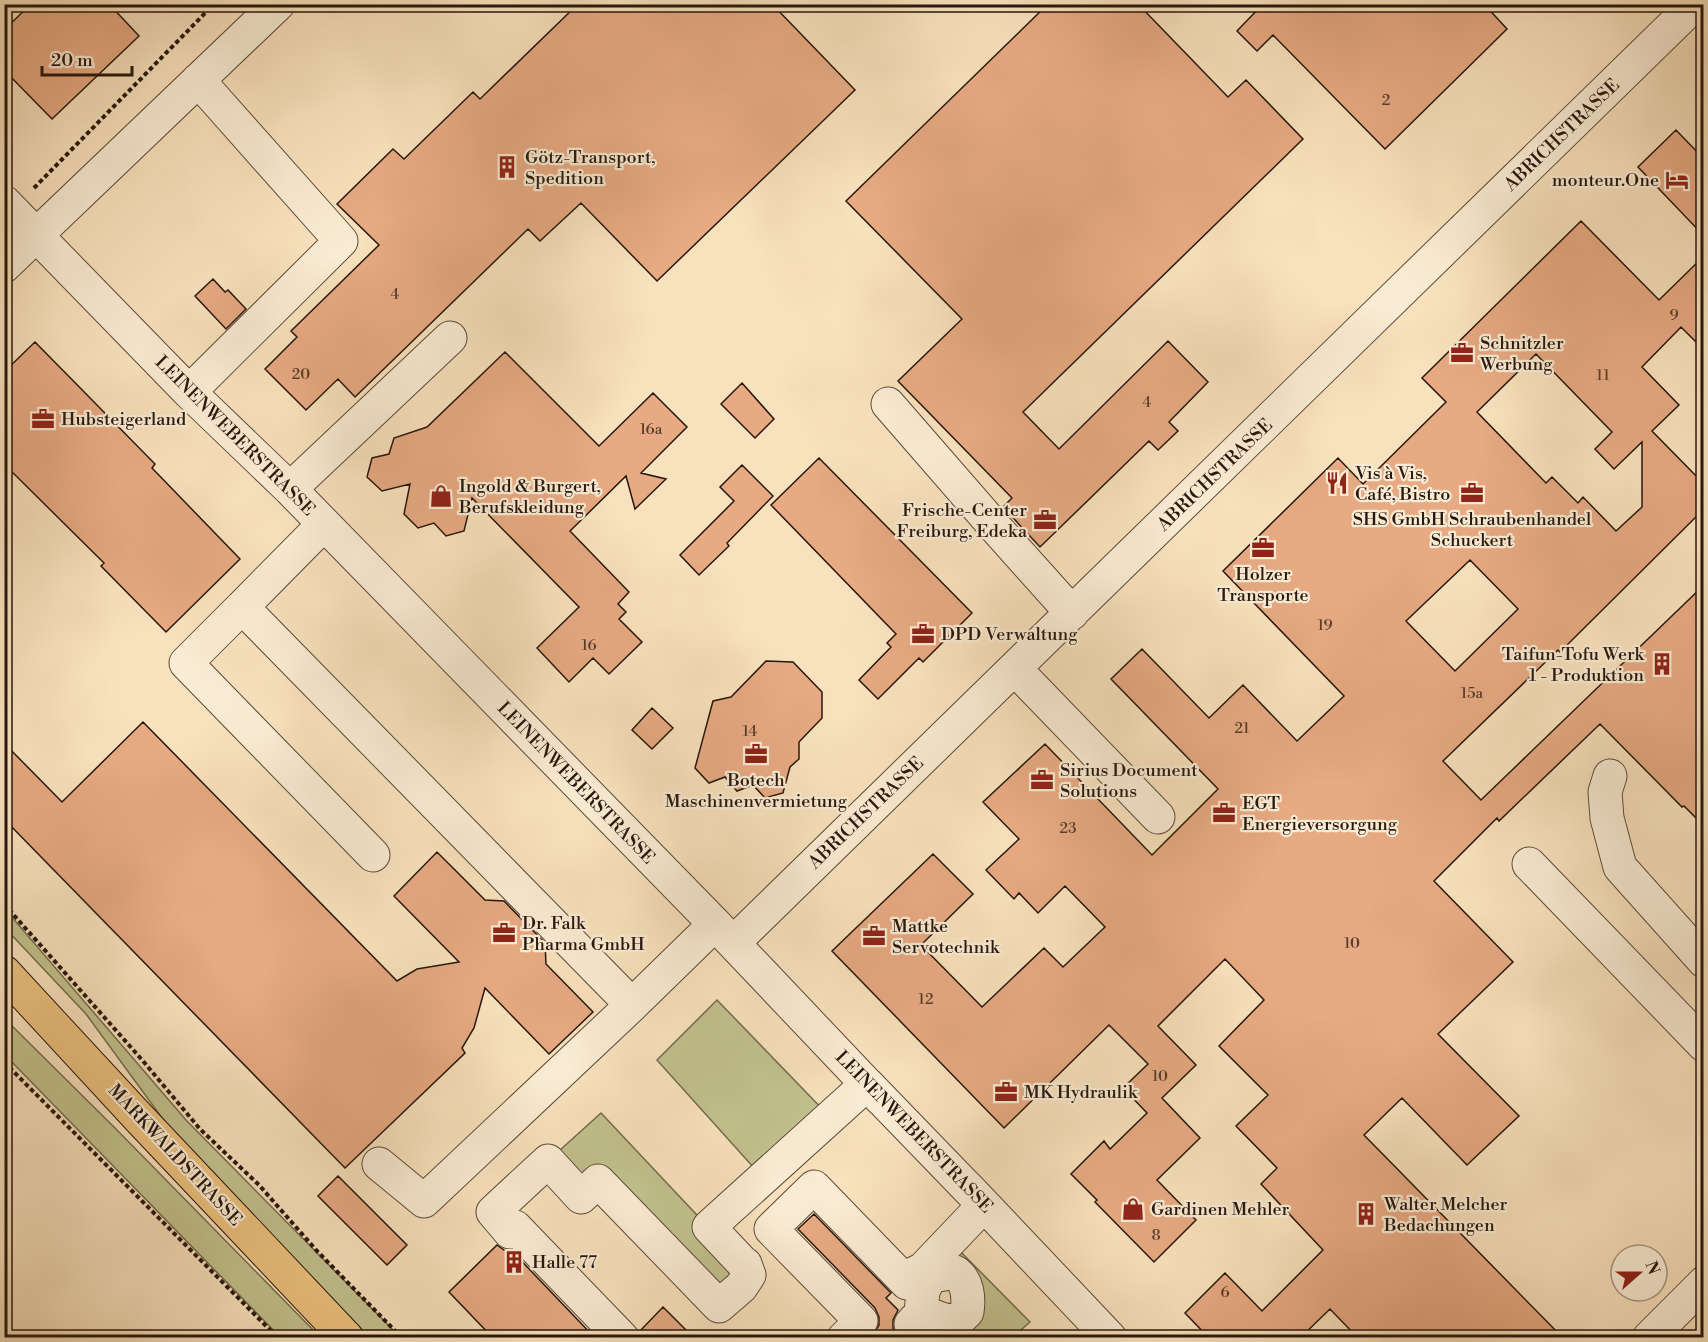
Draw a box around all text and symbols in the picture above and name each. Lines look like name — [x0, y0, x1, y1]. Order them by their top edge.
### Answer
scale bar — [42, 39, 132, 77]
text: 20 m — [51, 49, 93, 72]
street label: ABRICHSTRASSE — [1499, 74, 1625, 197]
house number: 2 — [1382, 91, 1390, 110]
place label: Götz-Transport, Spedition — [525, 146, 656, 190]
building icon: Götz-Transport, Spedition — [494, 154, 520, 180]
hotel icon: monteur.One — [1664, 167, 1690, 193]
place label: monteur.One — [1552, 169, 1659, 192]
house number: 4 — [391, 285, 400, 304]
house number: 9 — [1669, 306, 1679, 325]
place label: Schnitzler Werbung — [1479, 332, 1564, 376]
office icon: Schnitzler Werbung — [1449, 340, 1475, 366]
street label: LEINENWEBERSTRASSE — [150, 351, 320, 521]
house number: 20 — [292, 365, 310, 384]
house number: 11 — [1596, 366, 1610, 385]
house number: 4 — [1143, 393, 1152, 412]
office icon: Hubsteigerland — [30, 406, 56, 432]
place label: Hubsteigerland — [61, 408, 187, 431]
street label: ABRICHSTRASSE — [1152, 414, 1278, 537]
house number: 16a — [640, 420, 663, 439]
place label: Vis à Vis, Café, Bistro — [1354, 462, 1450, 506]
restaurant icon: Vis à Vis, Café, Bistro — [1324, 470, 1350, 496]
place label: Ingold & Burgert, Berufskleidung — [458, 475, 601, 519]
office icon: SHS GmbH Schraubenhandel Schuckert — [1459, 480, 1485, 506]
shop icon: Ingold & Burgert, Berufskleidung — [428, 483, 454, 509]
place label: Frische-Center Freiburg, Edeka — [897, 499, 1028, 543]
office icon: Frische-Center Freiburg, Edeka — [1032, 507, 1058, 533]
place label: SHS GmbH Schraubenhandel Schuckert — [1353, 508, 1592, 552]
office icon: Holzer Transporte — [1250, 535, 1276, 561]
place label: Holzer Transporte — [1217, 563, 1309, 607]
house number: 19 — [1317, 616, 1333, 635]
office icon: DPD Verwaltung — [910, 621, 936, 647]
place label: DPD Verwaltung — [941, 623, 1078, 646]
house number: 16 — [581, 636, 597, 655]
place label: Taifun-Tofu Werk 1 - Produktion — [1502, 643, 1646, 687]
building icon: Taifun-Tofu Werk 1 - Produktion — [1649, 651, 1675, 677]
house number: 15a — [1461, 684, 1484, 703]
street label: LEINENWEBERSTRASSE — [492, 697, 660, 869]
house number: 21 — [1234, 719, 1250, 738]
house number: 14 — [743, 722, 757, 741]
office icon: Botech Maschinenvermietung — [743, 741, 769, 767]
street label: ABRICHSTRASSE — [803, 752, 929, 875]
place label: Sirius Document Solutions — [1060, 759, 1198, 803]
office icon: Sirius Document Solutions — [1029, 767, 1055, 793]
place label: Botech Maschinenvermietung — [665, 769, 848, 813]
place label: EGT Energieversorgung — [1242, 792, 1398, 836]
office icon: EGT Energieversorgung — [1211, 800, 1237, 826]
house number: 23 — [1060, 819, 1076, 838]
place label: Dr. Falk Pharma GmbH — [522, 912, 645, 956]
place label: Mattke Servotechnik — [892, 915, 1001, 959]
office icon: Dr. Falk Pharma GmbH — [491, 920, 517, 946]
office icon: Mattke Servotechnik — [861, 923, 887, 949]
house number: 10 — [1344, 934, 1360, 953]
house number: 12 — [918, 990, 934, 1009]
street label: LEINENWEBERSTRASSE — [830, 1046, 998, 1218]
house number: 10 — [1152, 1067, 1168, 1086]
street label: MARKWALDSTRASSE — [103, 1079, 247, 1231]
office icon: MK Hydraulik — [993, 1079, 1019, 1105]
place label: MK Hydraulik — [1024, 1081, 1139, 1104]
place label: Walter Melcher Bedachungen — [1383, 1193, 1508, 1237]
shop icon: Gardinen Mehler — [1120, 1196, 1146, 1222]
place label: Gardinen Mehler — [1151, 1198, 1290, 1221]
building icon: Walter Melcher Bedachungen — [1353, 1201, 1379, 1227]
house number: 8 — [1151, 1226, 1161, 1245]
north arrow — [1609, 1243, 1669, 1303]
building icon: Halle 77 — [501, 1249, 527, 1275]
place label: Halle 77 — [532, 1251, 597, 1274]
text: N — [1640, 1258, 1664, 1278]
house number: 6 — [1220, 1283, 1230, 1302]

